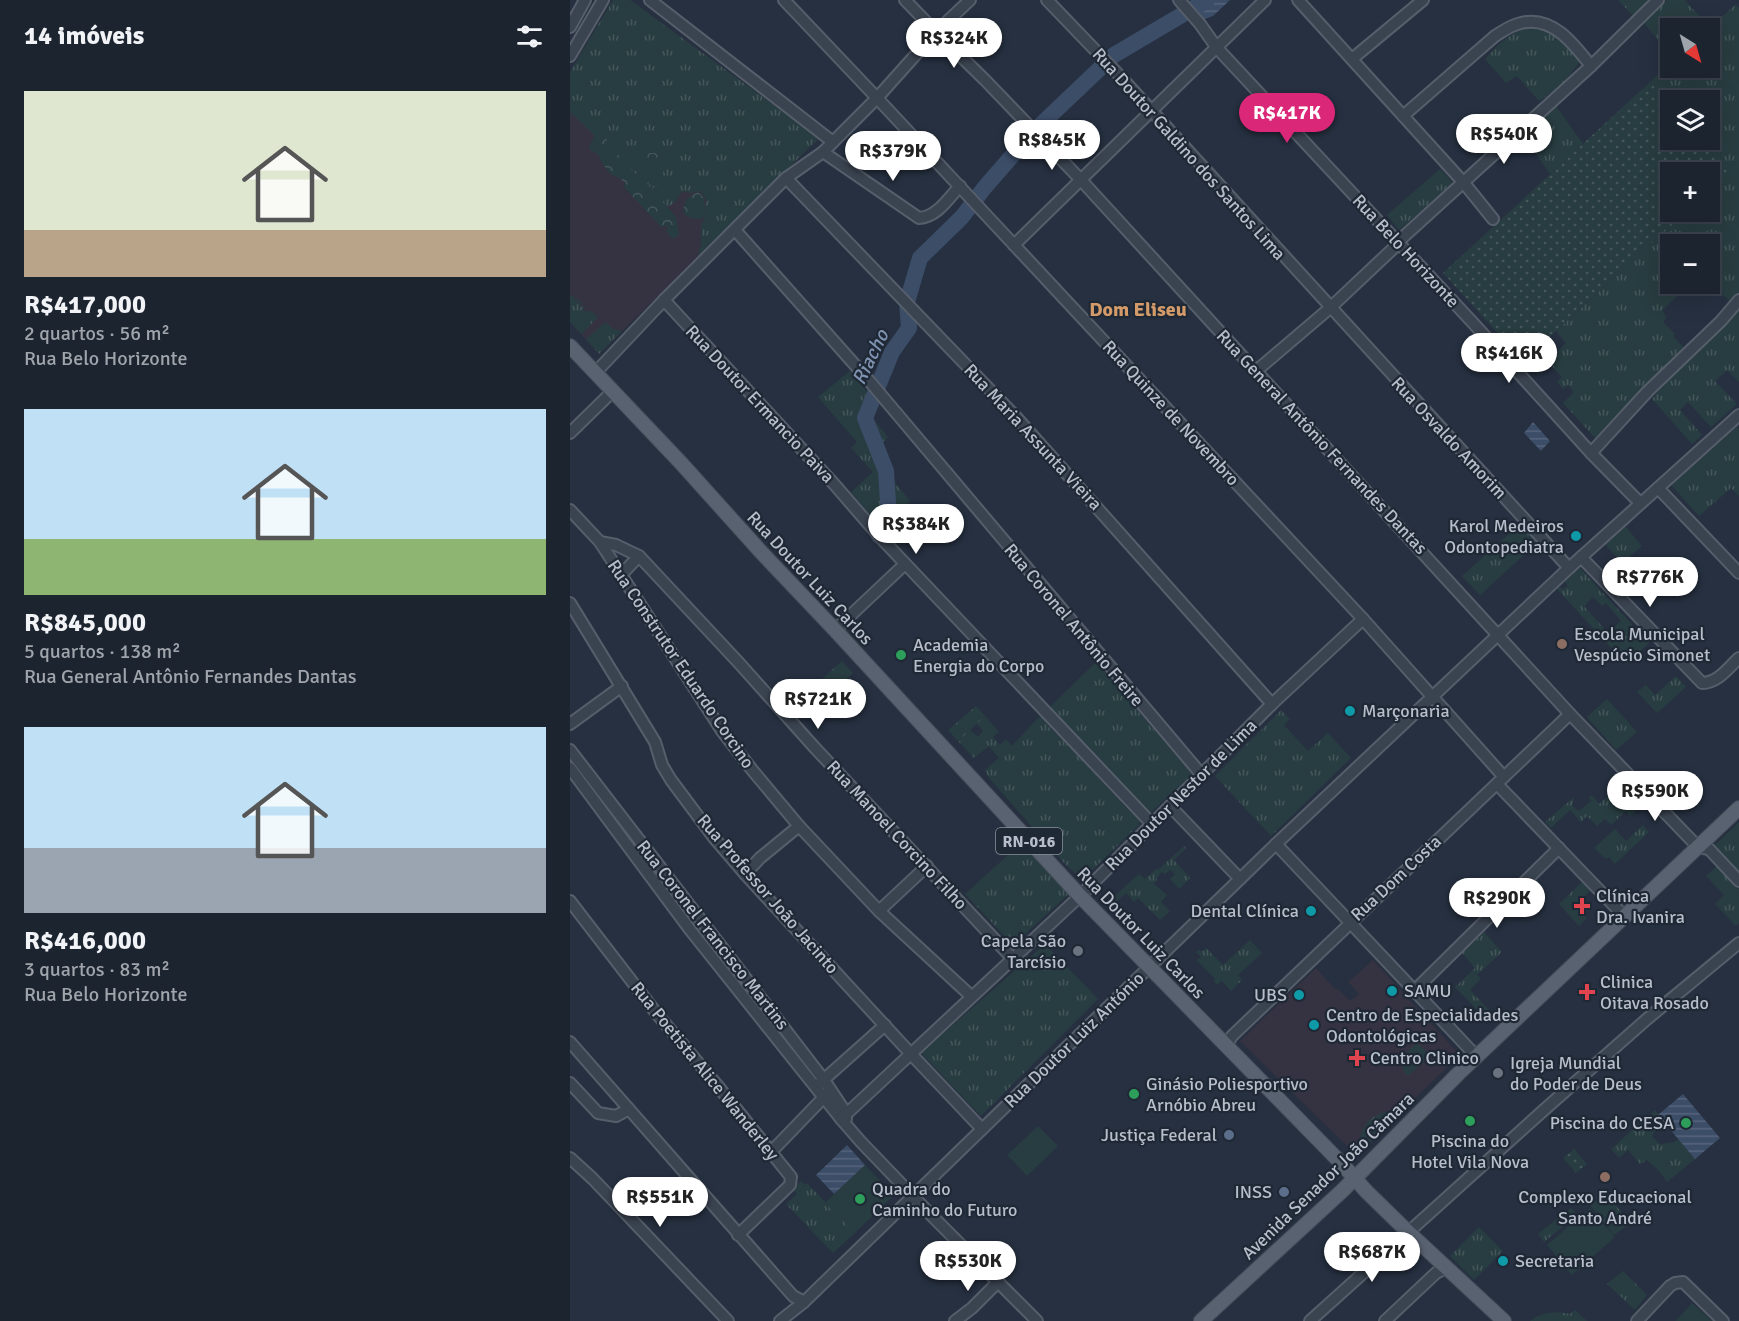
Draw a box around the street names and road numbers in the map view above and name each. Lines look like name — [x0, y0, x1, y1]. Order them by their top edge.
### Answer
street label: Rua Doutor Galdino dos Santos Lima — [1088, 43, 1290, 265]
street label: Rua Belo Horizonte — [1348, 190, 1464, 312]
street label: Rua Doutor Ermancio Paiva — [681, 320, 839, 488]
street label: Rua General Antônio Fernandes Dantas — [1212, 325, 1432, 559]
street label: Rua Quinze de Novembro — [1098, 336, 1244, 490]
street label: Rua Maria Assunta Vieira — [959, 359, 1107, 515]
street label: Rua Osvaldo Amorim — [1387, 372, 1511, 504]
street label: Rua Doutor Luiz Carlos — [742, 507, 878, 649]
street label: Rua Coronel Antônio Freire — [999, 539, 1149, 711]
street label: Rua Construtor Eduardo Corcino — [603, 555, 759, 773]
street label: Rua Doutor Nestor de Lima — [1101, 715, 1261, 875]
street label: Rua Manoel Corcino Filho — [822, 756, 972, 914]
street label: Rua Professor João Jacinto — [693, 810, 843, 978]
road number: RN-016 — [996, 828, 1062, 854]
street label: Rua Dom Costa — [1346, 830, 1446, 926]
street label: Rua Coronel Francisco Martins — [632, 836, 794, 1034]
street label: Rua Doutor Luiz Carlos — [1072, 863, 1210, 1004]
street label: Rua Doutor Luiz António — [999, 967, 1149, 1113]
street label: Rua Poetista Alice Wanderley — [626, 977, 784, 1165]
street label: Avenida Senador João Câmara — [1237, 1088, 1419, 1264]

